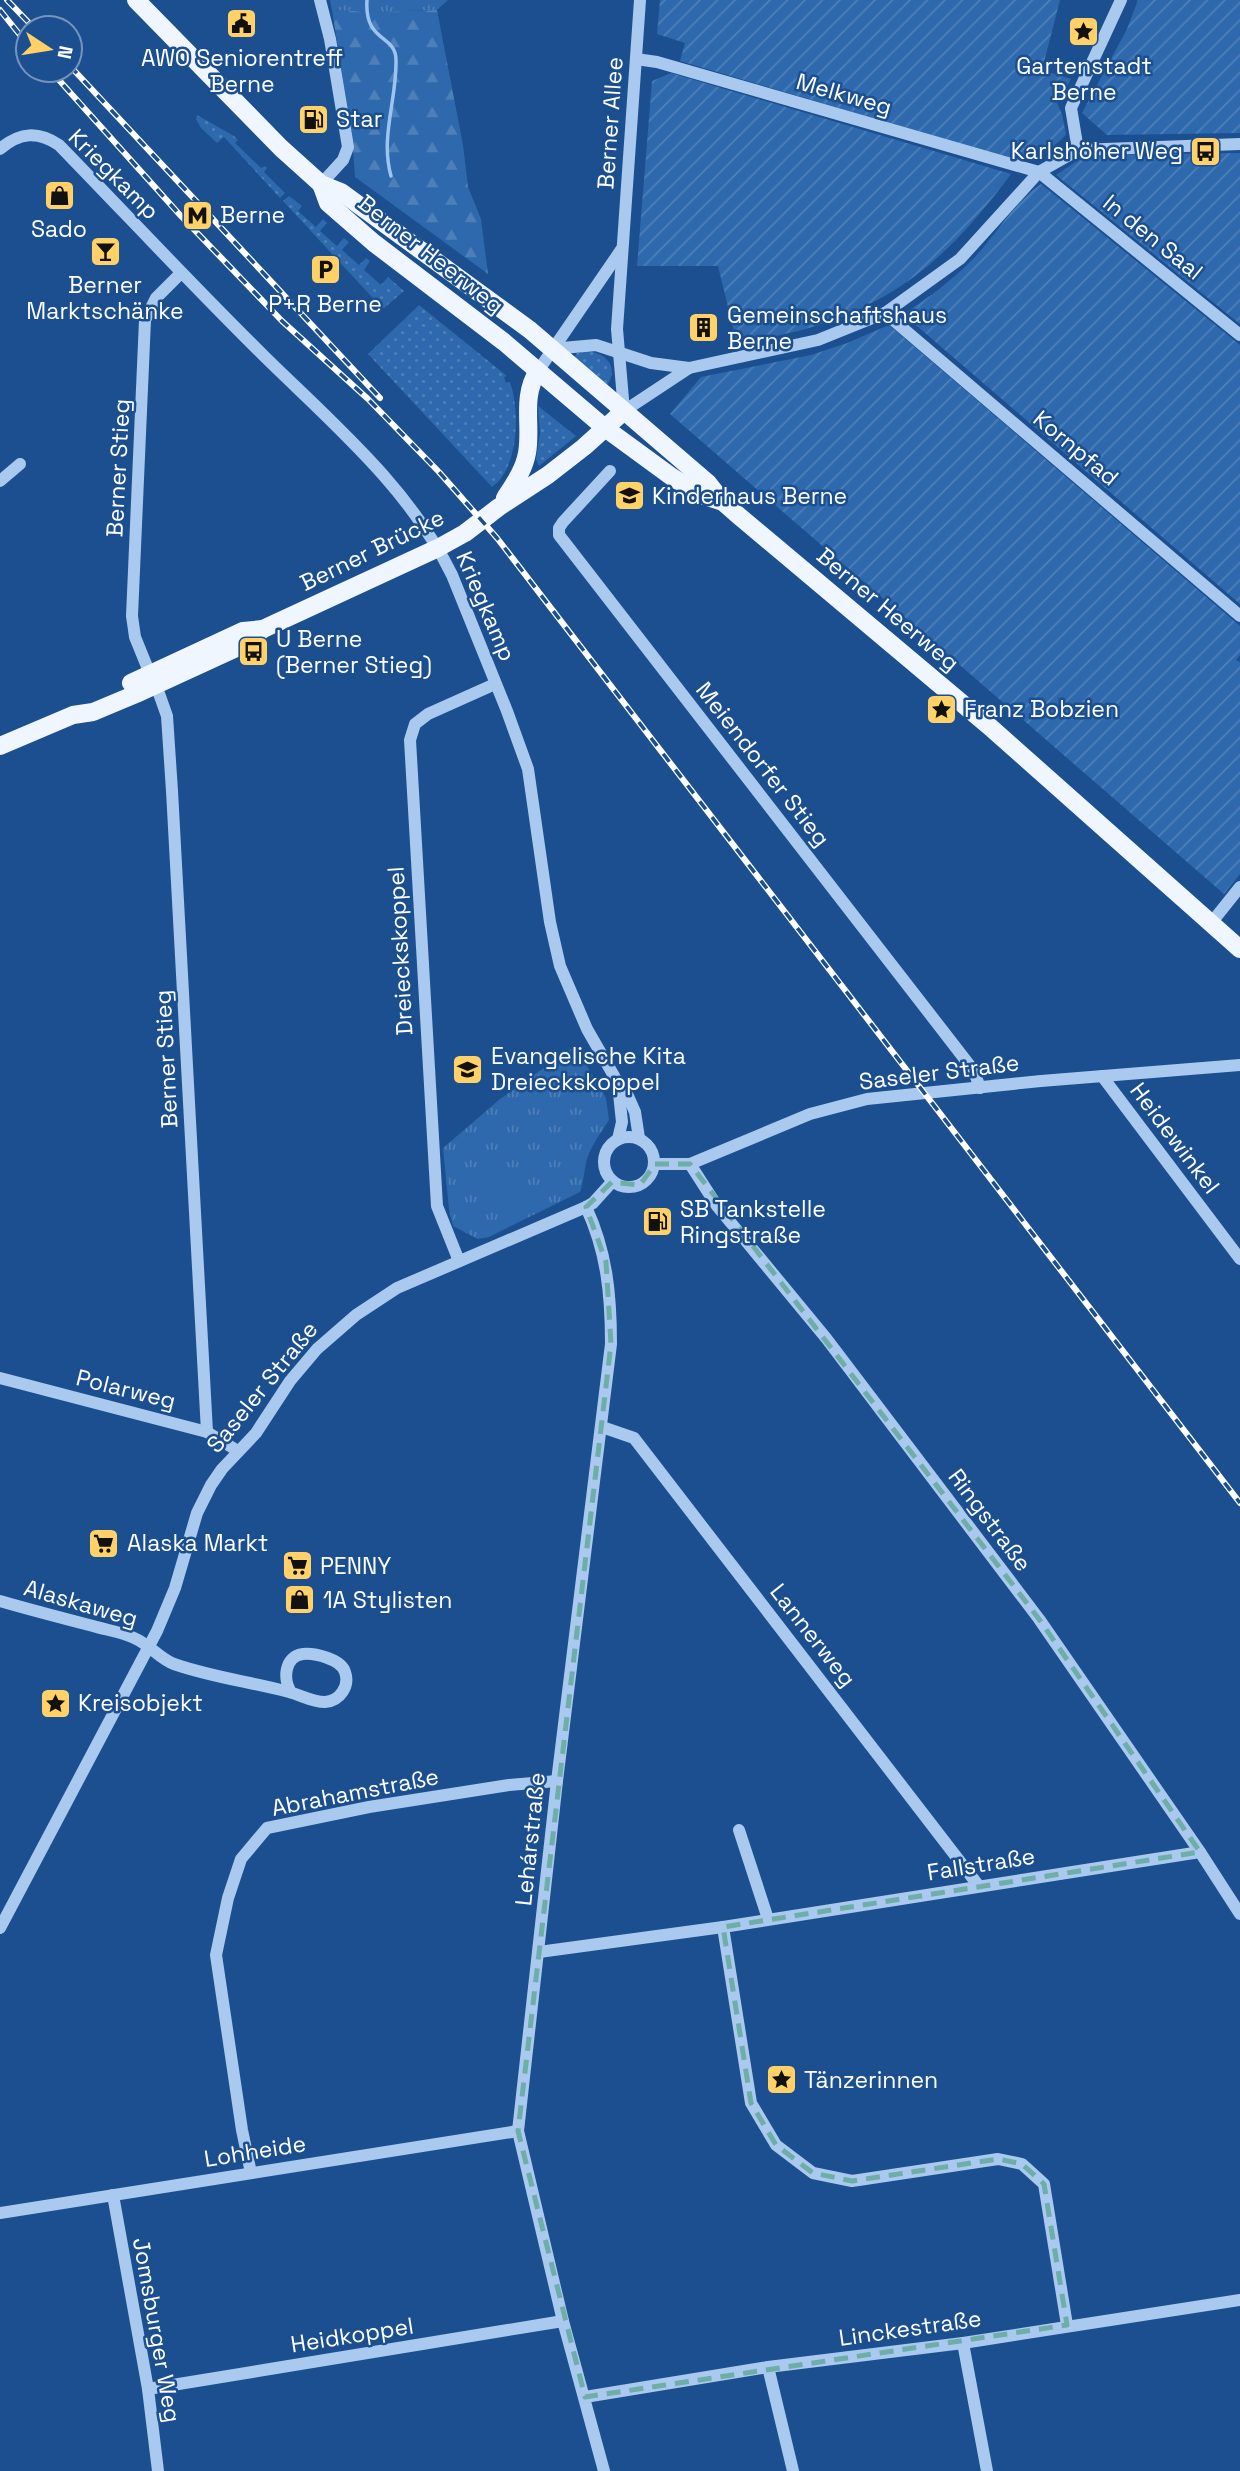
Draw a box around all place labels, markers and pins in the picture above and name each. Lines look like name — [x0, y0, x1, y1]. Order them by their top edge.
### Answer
public building icon: AWO Seniorentreff Berne — [225, 7, 259, 41]
place icon: Gartenstadt Berne — [1067, 15, 1101, 49]
place label: AWO Seniorentreff Berne — [141, 43, 343, 99]
place label: Gartenstadt Berne — [1016, 51, 1152, 107]
fuel station icon: Star — [296, 102, 330, 136]
place label: Star — [336, 104, 383, 134]
bus stop icon: Karlshöher Weg — [1189, 134, 1223, 168]
place label: Karlshöher Weg — [1011, 136, 1183, 166]
shop icon: Sado — [42, 178, 76, 212]
metro station icon: Berne — [180, 198, 214, 232]
place label: Berne — [220, 200, 285, 230]
place label: Sado — [31, 214, 87, 244]
bar icon: Berner Marktschänke — [88, 234, 122, 268]
parking icon: P+R Berne — [308, 253, 342, 287]
place label: Berner Marktschänke — [26, 270, 184, 326]
place label: P+R Berne — [268, 289, 382, 319]
place label: Gemeinschaftshaus Berne — [727, 300, 947, 356]
building icon: Gemeinschaftshaus Berne — [687, 311, 721, 345]
school or university icon: Kinderhaus Berne — [612, 479, 646, 513]
place label: Kinderhaus Berne — [652, 481, 847, 511]
place label: U Berne (Berner Stieg) — [276, 624, 432, 680]
bus stop icon: U Berne (Berner Stieg) — [236, 635, 270, 669]
place icon: Franz Bobzien — [924, 692, 958, 726]
place label: Franz Bobzien — [964, 694, 1119, 724]
place label: Evangelische Kita Dreieckskoppel — [491, 1041, 686, 1097]
school or university icon: Evangelische Kita Dreieckskoppel — [451, 1052, 485, 1086]
place label: SB Tankstelle Ringstraße — [680, 1194, 826, 1250]
fuel station icon: SB Tankstelle Ringstraße — [640, 1205, 674, 1239]
supermarket icon: Alaska Markt — [87, 1526, 121, 1560]
place label: Alaska Markt — [127, 1528, 268, 1558]
supermarket icon: PENNY — [280, 1549, 314, 1583]
place label: PENNY — [320, 1551, 391, 1581]
shop icon: 1A Stylisten — [283, 1583, 317, 1617]
place label: 1A Stylisten — [323, 1585, 452, 1615]
place icon: Kreisobjekt — [38, 1686, 72, 1720]
place label: Kreisobjekt — [78, 1688, 203, 1718]
place icon: Tänzerinnen — [764, 2063, 798, 2097]
place label: Tänzerinnen — [804, 2065, 938, 2095]

